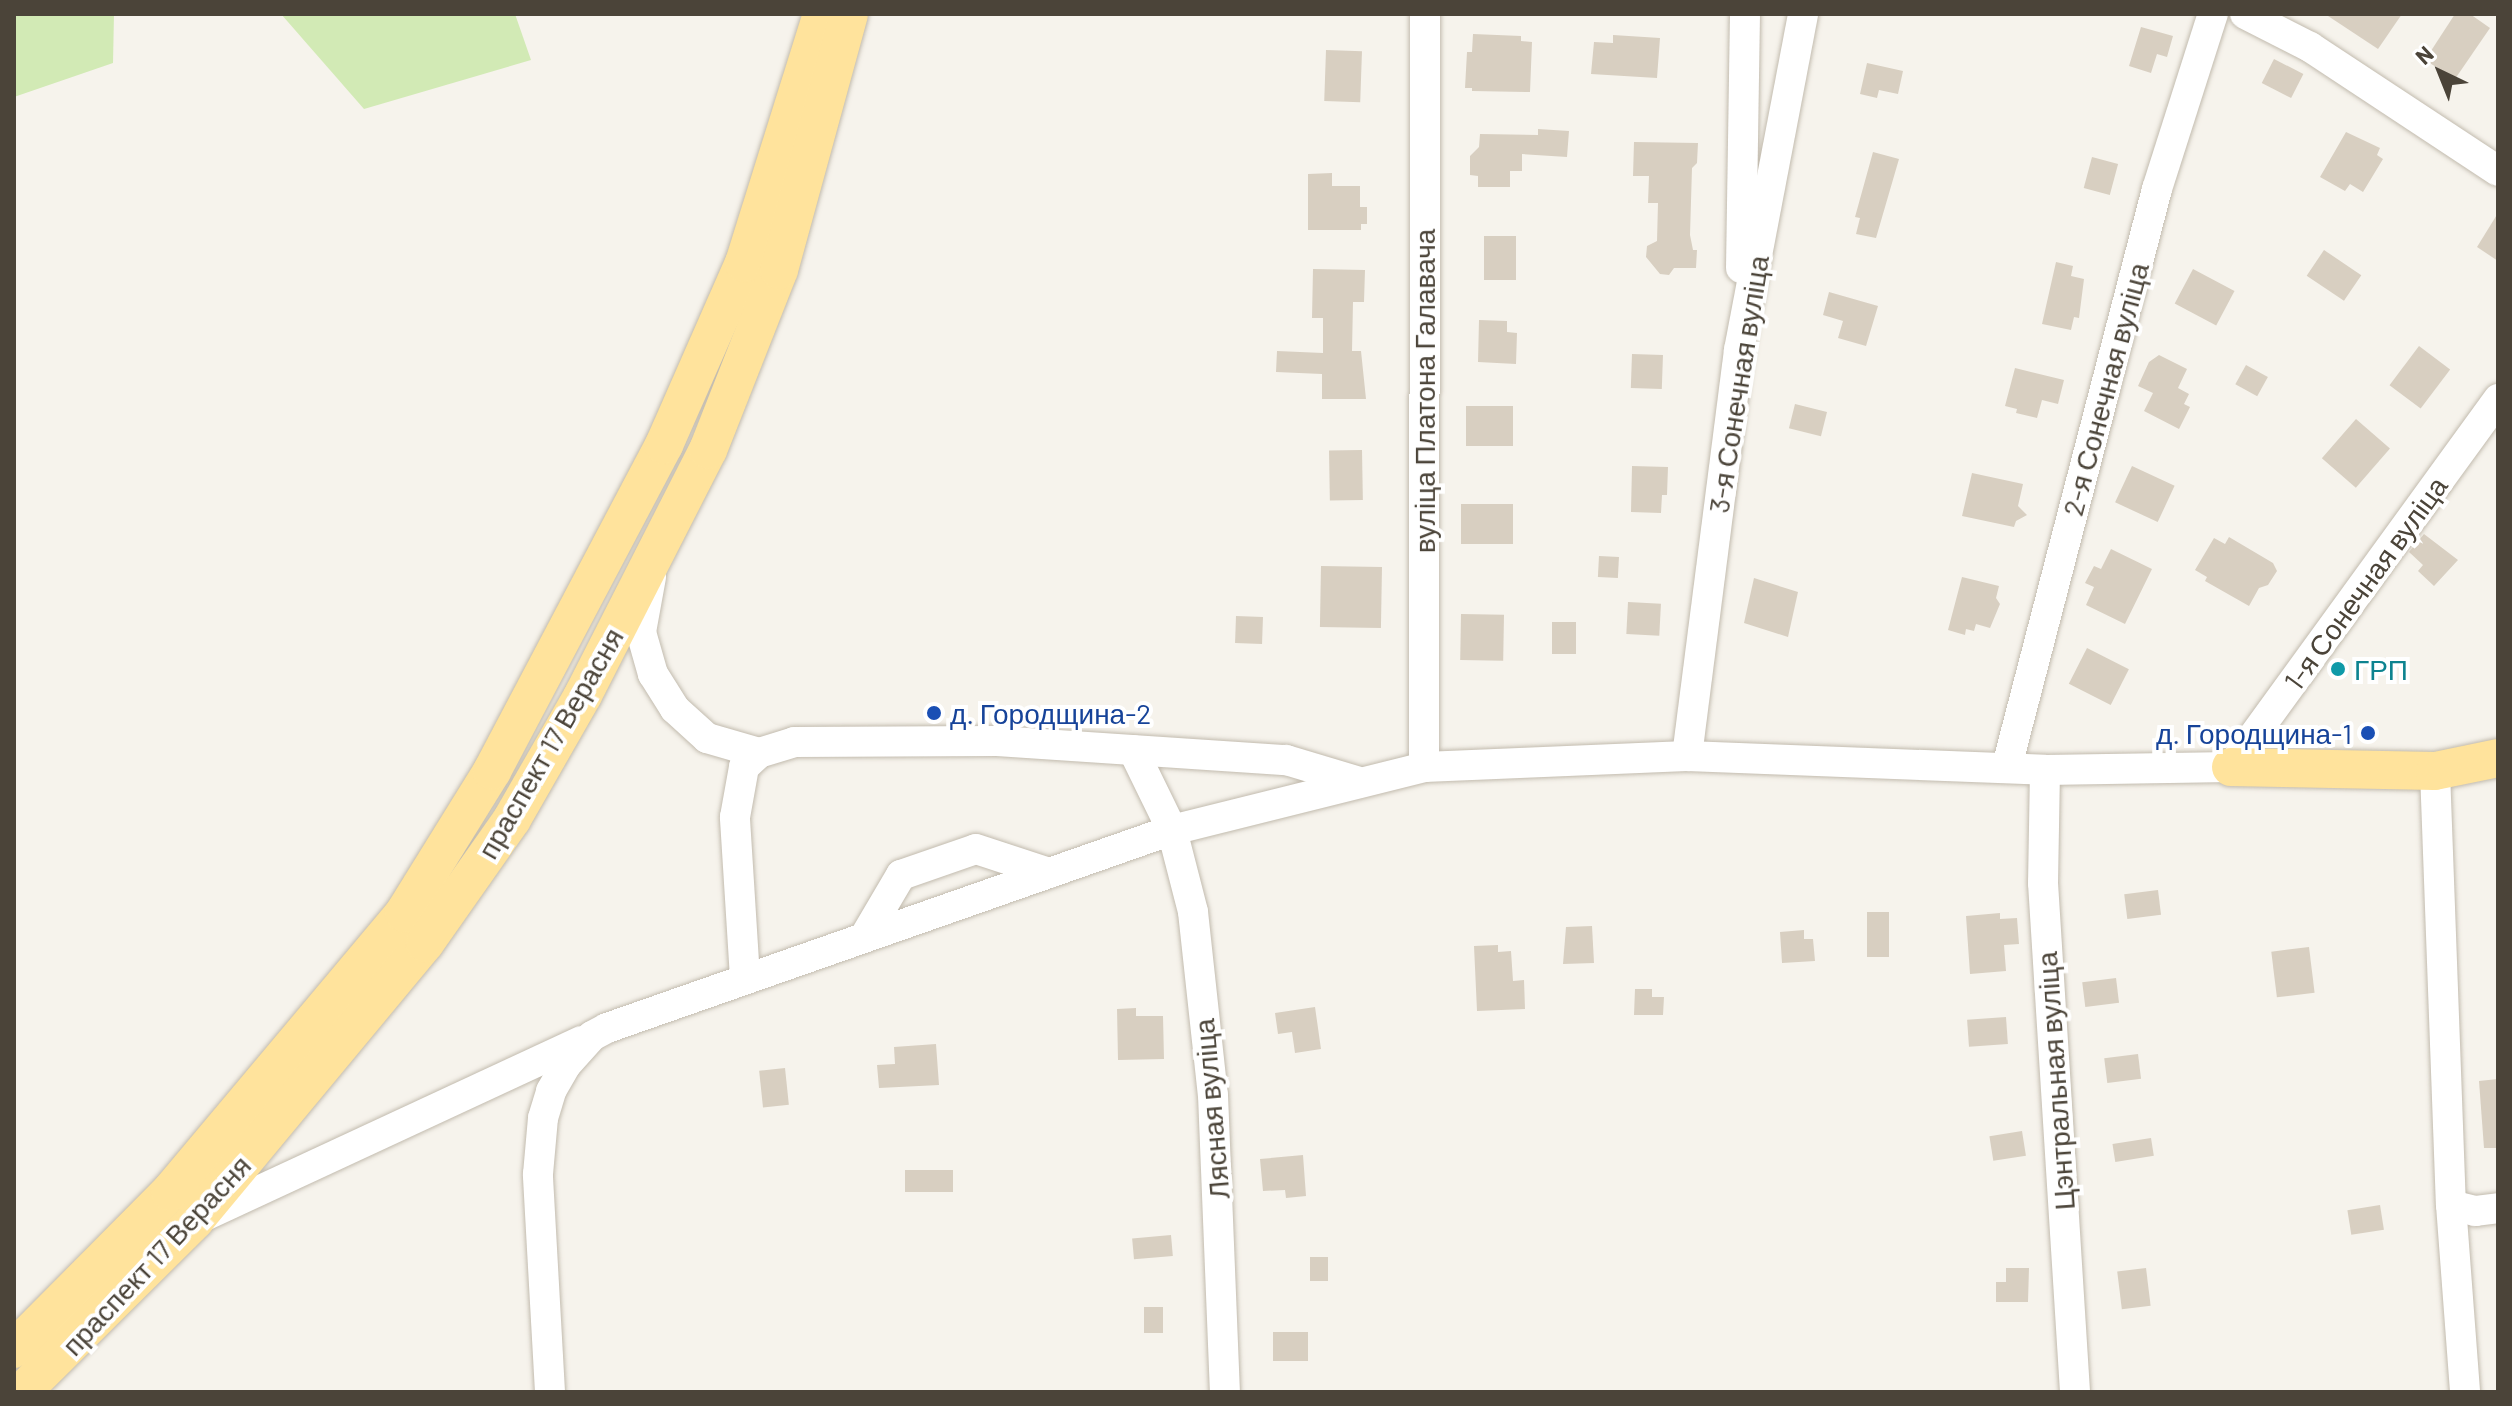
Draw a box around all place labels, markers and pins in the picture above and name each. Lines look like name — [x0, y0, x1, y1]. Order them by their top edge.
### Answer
place label: ГРП — [2354, 652, 2408, 686]
marker: ГРП — [2329, 660, 2347, 678]
place label: д. Городщина-2 — [950, 696, 1151, 730]
marker: д. Городщина-2 — [925, 704, 943, 722]
place label: д. Городщина-1 — [2156, 716, 2352, 750]
marker: д. Городщина-1 — [2359, 724, 2377, 742]

